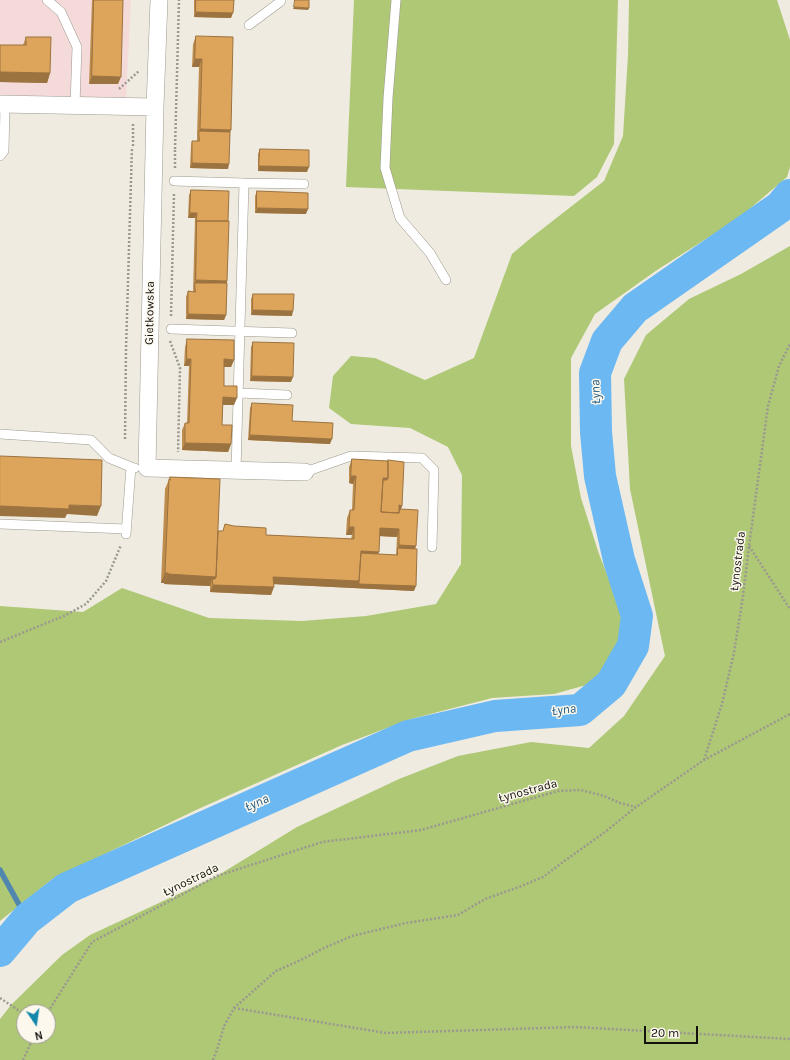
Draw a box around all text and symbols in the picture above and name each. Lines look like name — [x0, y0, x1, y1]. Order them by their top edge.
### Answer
street label: Gietkowska — [142, 281, 158, 345]
water label: Łyna — [588, 379, 604, 405]
street label: Łynostrada — [727, 530, 749, 592]
water label: Łyna — [551, 701, 577, 719]
street label: Łynostrada — [497, 776, 559, 806]
water label: Łyna — [243, 791, 271, 815]
street label: Łynostrada — [161, 860, 221, 900]
north arrow — [16, 1004, 56, 1044]
scale bar — [646, 1018, 700, 1044]
text: 20 m — [651, 1026, 679, 1040]
text: N — [33, 1028, 44, 1042]

